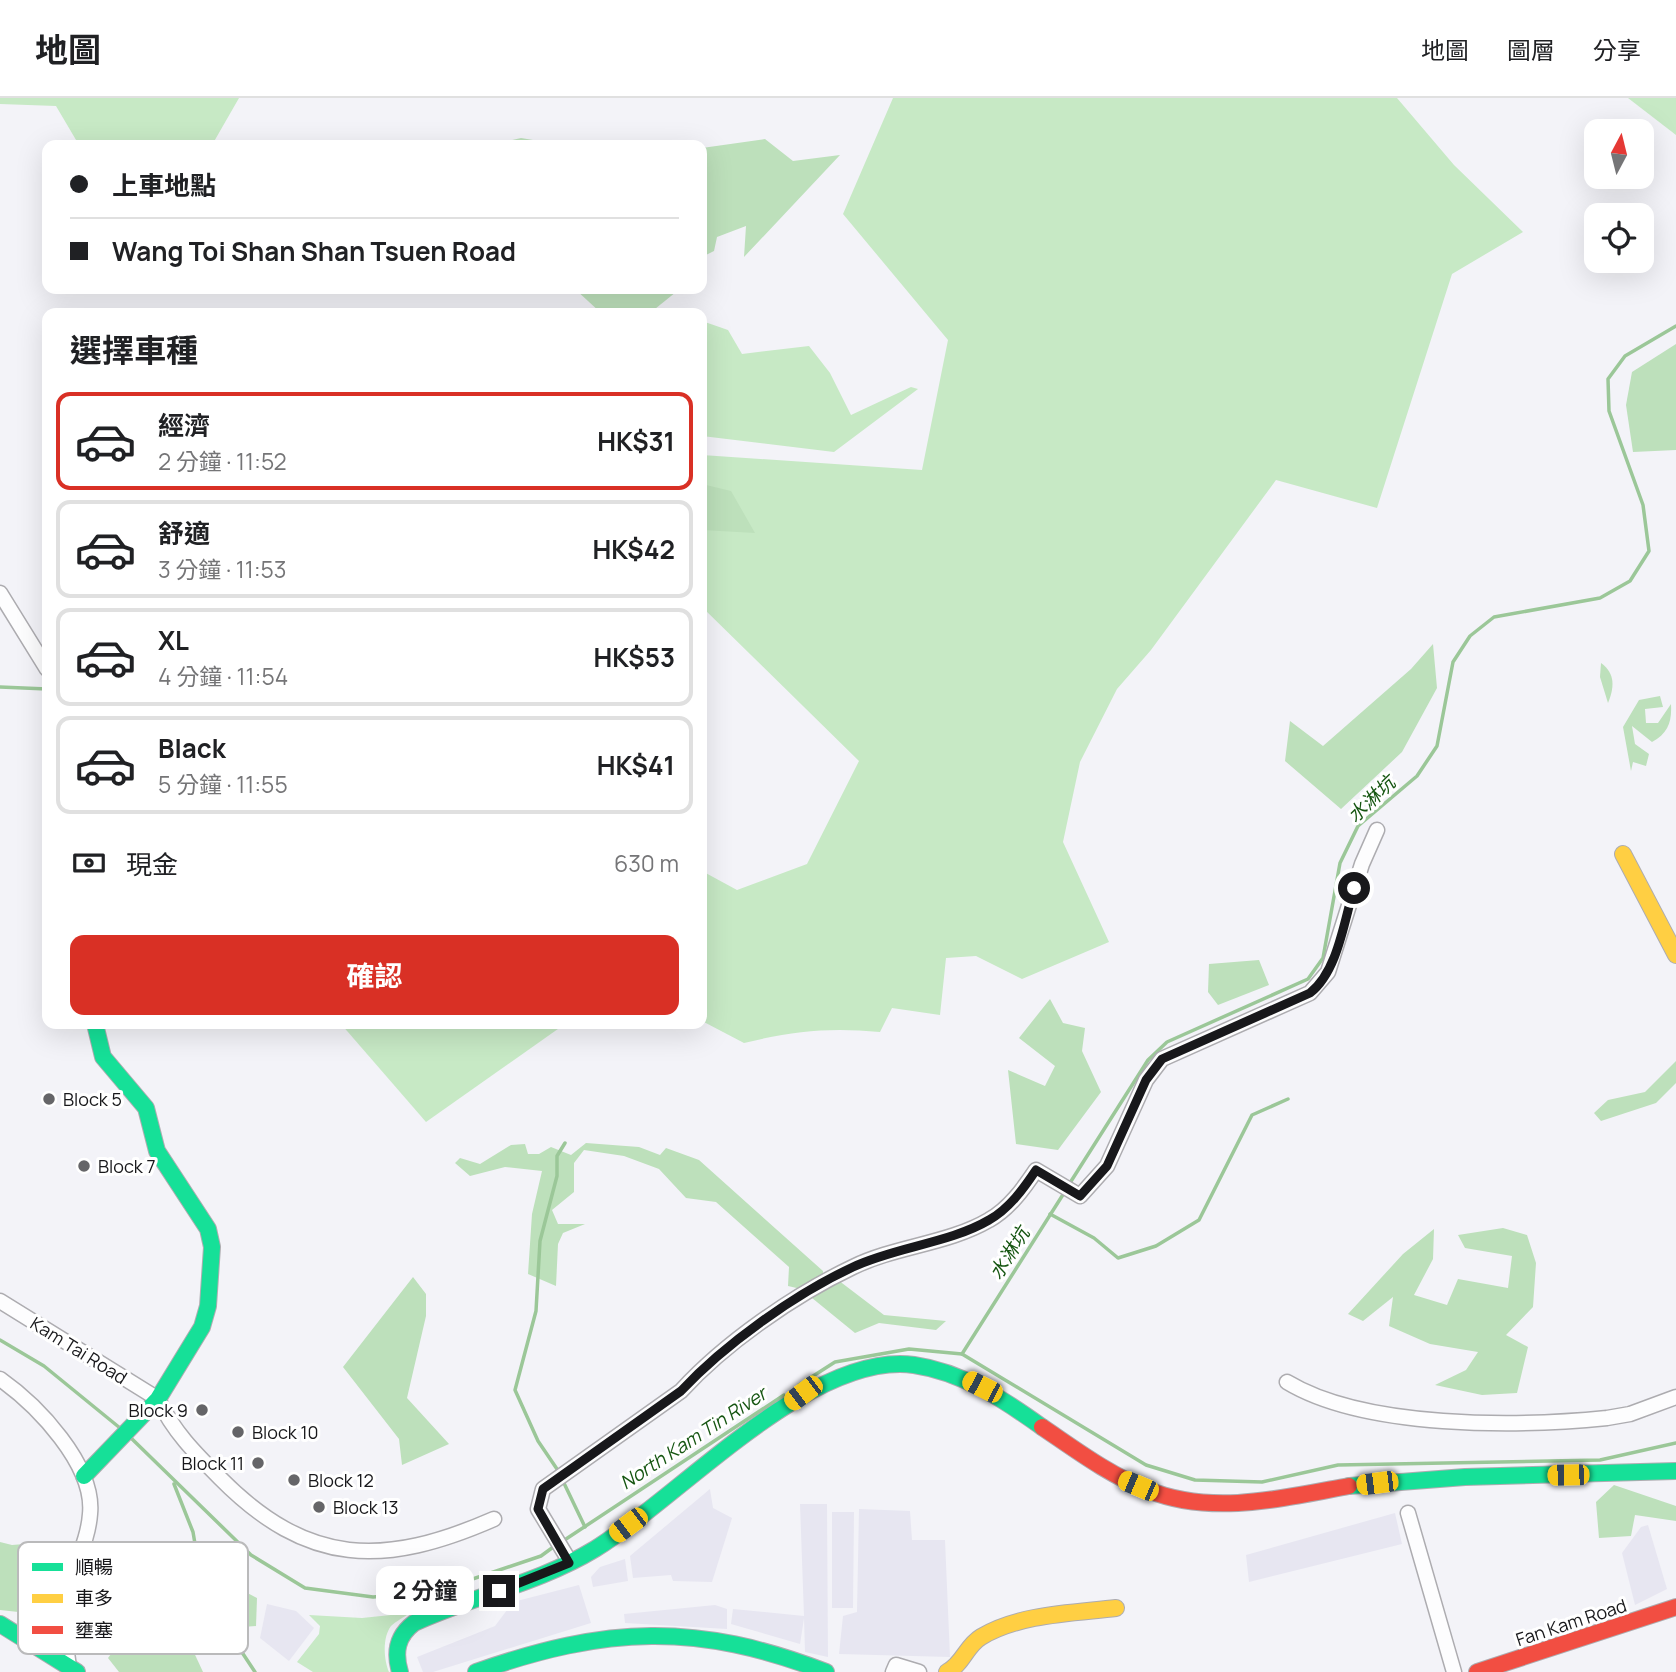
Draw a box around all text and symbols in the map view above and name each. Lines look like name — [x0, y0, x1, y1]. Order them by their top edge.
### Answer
text: 地圖 — [35, 27, 101, 72]
text: 地圖 — [1421, 33, 1469, 66]
text: 圖層 — [1507, 33, 1555, 66]
text: 分享 — [1593, 33, 1641, 66]
north arrow — [1584, 119, 1654, 189]
map controls — [1584, 119, 1654, 273]
text: 上車地點 — [112, 167, 216, 203]
button: locate — [1584, 203, 1654, 273]
text: Wang Toi Shan Shan Tsuen Road — [112, 233, 516, 269]
text: 選擇車種 — [70, 328, 198, 372]
text: 經濟 — [158, 407, 210, 443]
icon: car — [74, 410, 137, 473]
text: HK$31 — [597, 423, 675, 459]
text: 2 分鐘 · 11:52 — [158, 445, 287, 477]
text: 舒適 — [158, 515, 210, 551]
icon: car — [74, 518, 137, 581]
text: HK$42 — [593, 531, 675, 567]
text: 3 分鐘 · 11:53 — [158, 553, 287, 585]
text: XL — [158, 622, 189, 658]
icon: car — [74, 626, 137, 689]
text: HK$53 — [594, 639, 675, 675]
text: 4 分鐘 · 11:54 — [158, 660, 288, 692]
text: Black — [158, 730, 226, 766]
icon: car — [74, 734, 137, 797]
text: HK$41 — [597, 747, 675, 783]
text: 5 分鐘 · 11:55 — [158, 768, 288, 800]
water label: 水淋坑 — [1341, 768, 1403, 828]
icon: cash — [70, 844, 108, 882]
text: 現金 — [126, 846, 178, 882]
text: 630 m — [614, 847, 679, 879]
route start — [1338, 872, 1370, 904]
button: 確認 — [70, 935, 679, 1015]
place label: Block 5 — [63, 1087, 122, 1111]
marker: Block 5 — [41, 1091, 57, 1107]
place label: Block 7 — [98, 1154, 155, 1178]
marker: Block 7 — [76, 1158, 92, 1174]
water label: 水淋坑 — [983, 1219, 1037, 1284]
street label: Kam Tai Road — [26, 1311, 132, 1389]
car — [959, 1368, 1006, 1406]
car — [780, 1372, 827, 1414]
water label: North Kam Tin River — [615, 1380, 773, 1495]
place label: Block 9 — [128, 1398, 188, 1422]
marker: Block 9 — [194, 1402, 210, 1418]
place label: Block 10 — [252, 1420, 318, 1444]
marker: Block 10 — [230, 1424, 246, 1440]
place label: Block 11 — [182, 1451, 244, 1475]
marker: Block 11 — [250, 1455, 266, 1471]
car — [1547, 1464, 1590, 1486]
place label: Block 12 — [308, 1468, 374, 1492]
car — [1115, 1468, 1162, 1504]
car — [1355, 1470, 1400, 1496]
marker: Block 12 — [286, 1472, 302, 1488]
place label: Block 13 — [333, 1495, 398, 1519]
marker: Block 13 — [311, 1499, 327, 1515]
car — [605, 1504, 652, 1546]
legend — [18, 1542, 248, 1654]
text: 順暢 — [75, 1554, 113, 1580]
callout: 2 分鐘 — [377, 1566, 475, 1616]
text: 2 分鐘 — [393, 1574, 457, 1606]
route end — [483, 1575, 515, 1607]
text: 車多 — [75, 1585, 113, 1611]
street label: Fan Kam Road — [1513, 1593, 1629, 1651]
text: 壅塞 — [75, 1617, 113, 1643]

